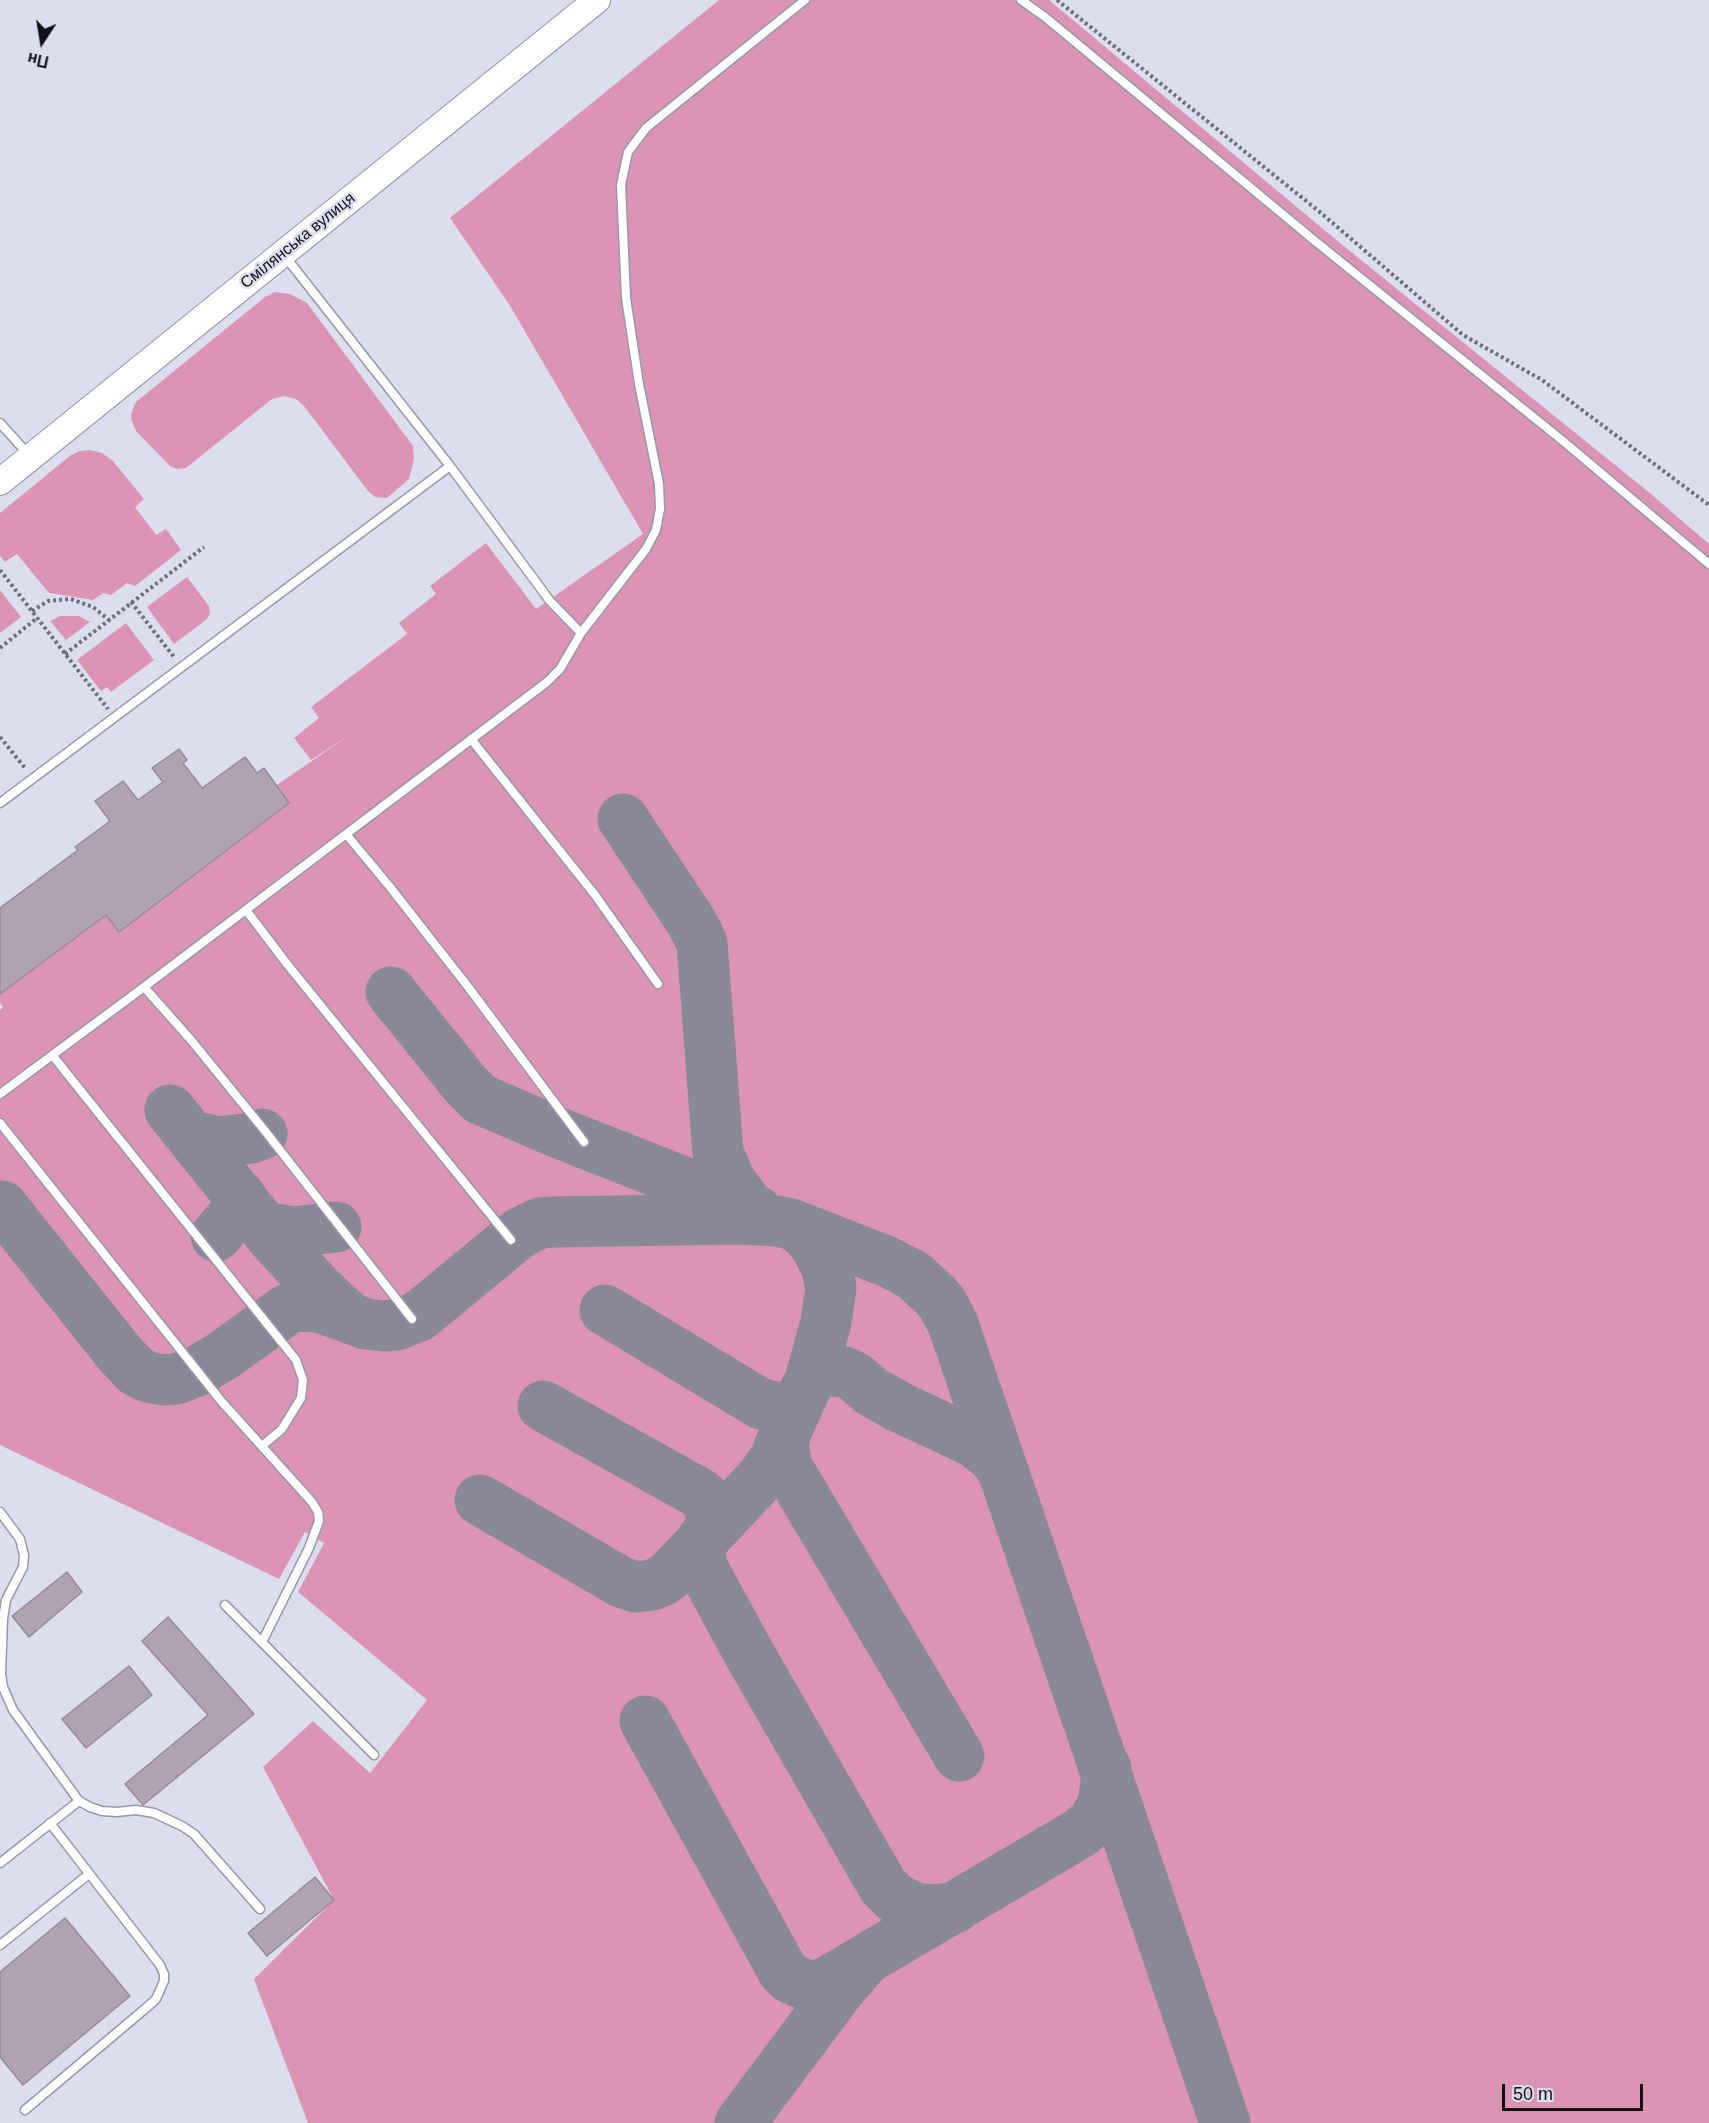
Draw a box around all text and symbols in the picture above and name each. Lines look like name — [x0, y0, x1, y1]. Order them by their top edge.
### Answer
north arrow — [12, 12, 72, 72]
text: Пн — [26, 50, 50, 71]
street label: Смілянська вулиця — [237, 189, 359, 293]
scale bar — [1505, 2072, 1646, 2110]
text: 50 m — [1513, 2084, 1553, 2104]

